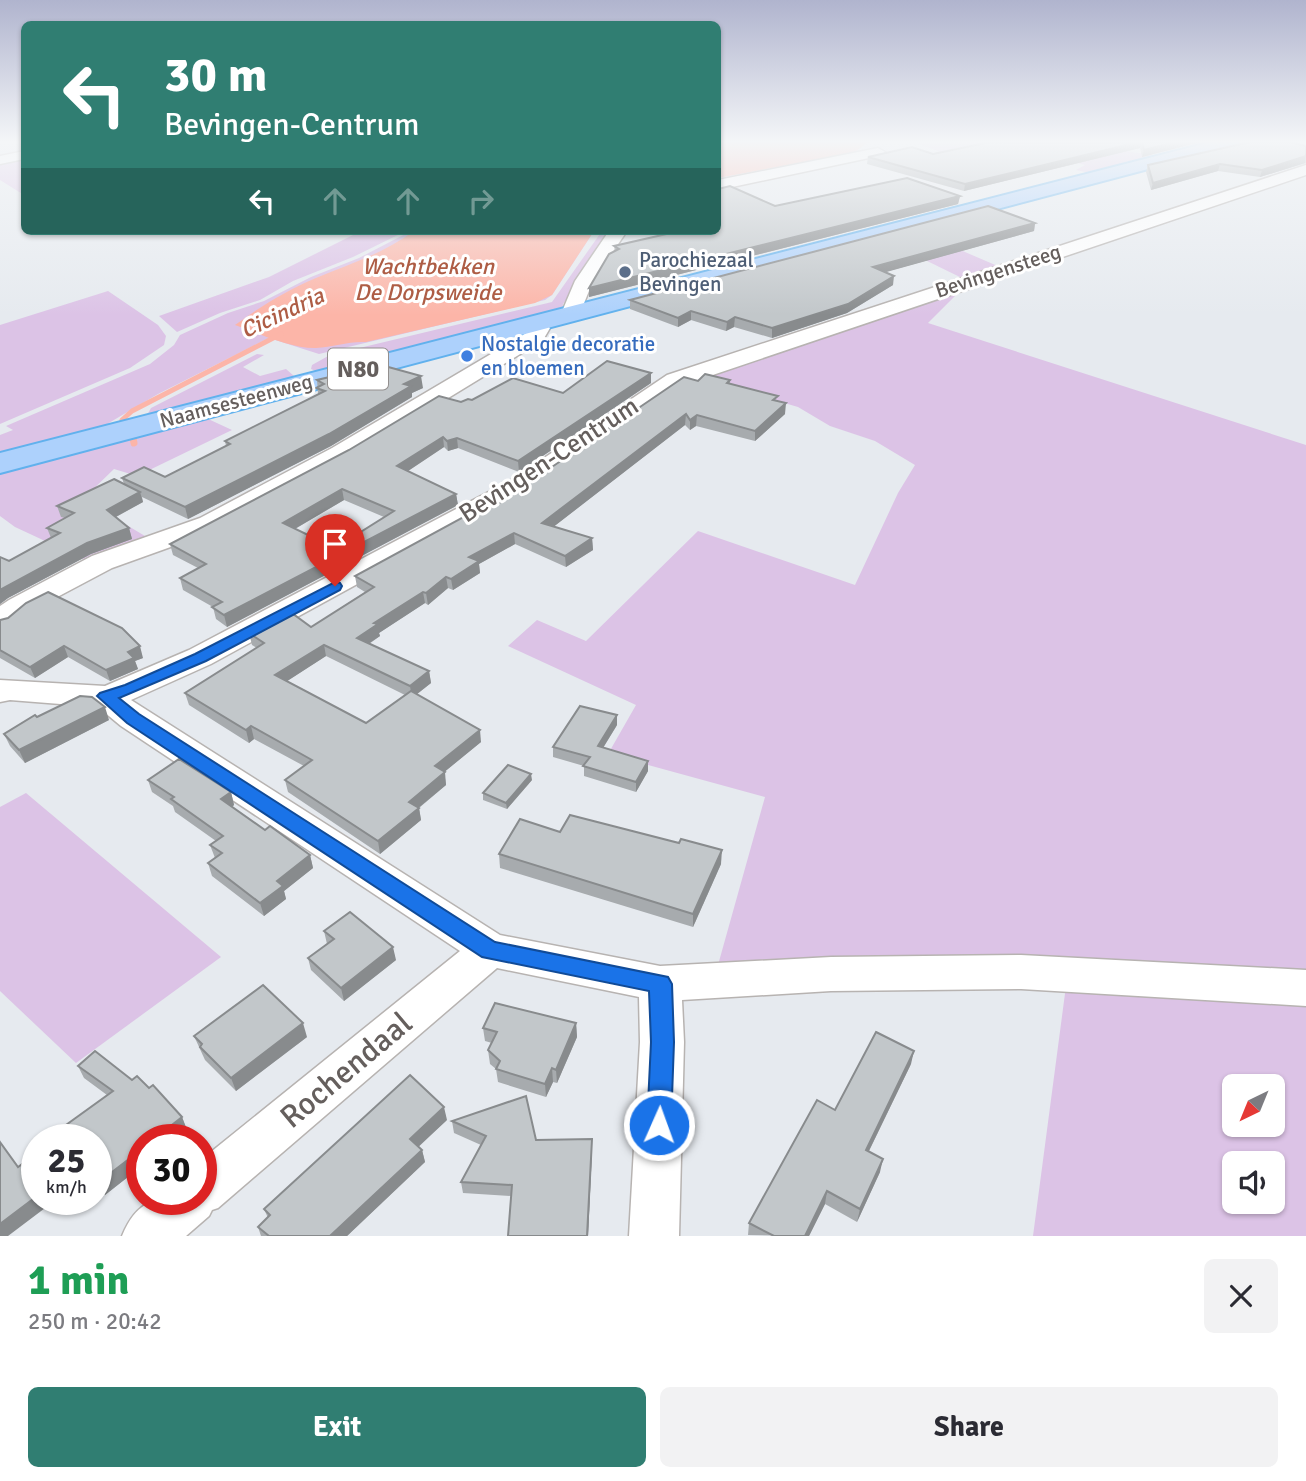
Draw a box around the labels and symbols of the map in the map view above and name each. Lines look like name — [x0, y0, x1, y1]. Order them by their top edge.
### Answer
street label: Bevingensteeg — [932, 238, 1064, 304]
place label: Parochiezaal Bevingen — [639, 247, 754, 297]
water label: Wachtbekken De Dorpsweide — [355, 252, 503, 307]
marker: Parochiezaal Bevingen — [617, 264, 633, 280]
water label: Cicindria — [236, 281, 330, 345]
place label: Nostalgie decoratie en bloemen — [481, 331, 655, 381]
road number: N80 — [328, 348, 388, 390]
marker: Nostalgie decoratie en bloemen — [459, 348, 475, 364]
street label: Naamsesteenweg — [157, 368, 315, 434]
street label: Bevingen-Centrum — [453, 390, 645, 530]
pin — [305, 514, 365, 586]
street label: Rochendaal — [272, 1004, 420, 1136]
north arrow — [1222, 1074, 1284, 1138]
position arrow — [622, 1088, 696, 1162]
speed limit sign: 30 — [126, 1124, 217, 1215]

